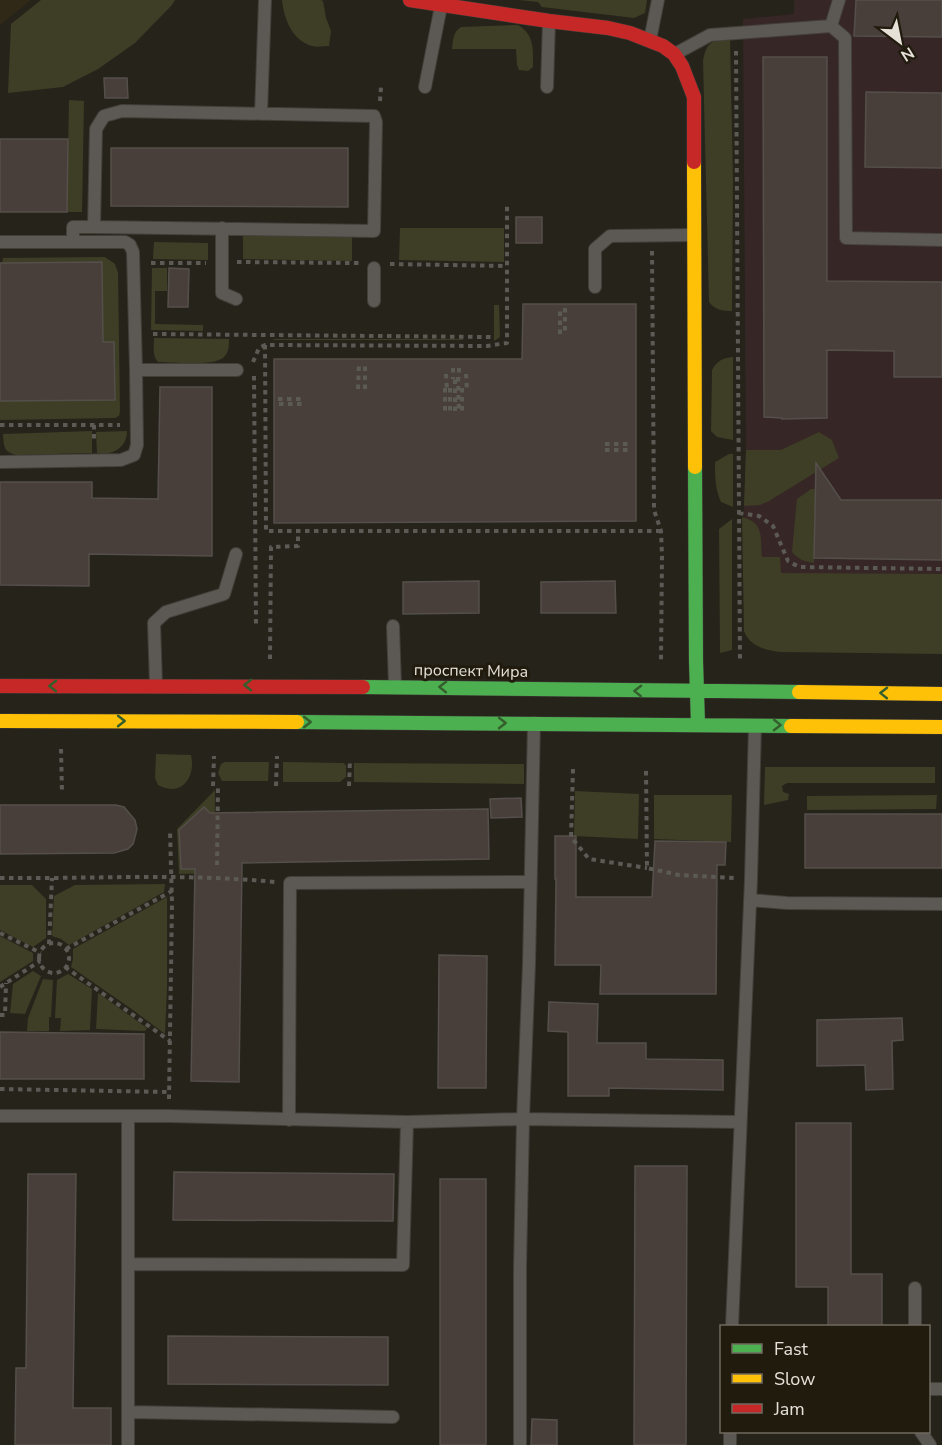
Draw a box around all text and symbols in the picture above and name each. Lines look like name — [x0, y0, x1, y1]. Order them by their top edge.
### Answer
north arrow — [870, 12, 930, 72]
text: N — [897, 41, 918, 66]
street label: проспект Мира — [414, 659, 528, 683]
one-way arrow — [244, 679, 253, 692]
one-way arrow — [49, 680, 58, 692]
one-way arrow — [439, 681, 448, 693]
one-way arrow — [634, 684, 643, 697]
one-way arrow — [879, 687, 888, 699]
one-way arrow — [117, 715, 126, 727]
one-way arrow — [302, 716, 311, 728]
one-way arrow — [497, 717, 506, 729]
one-way arrow — [773, 719, 782, 732]
legend — [720, 1325, 930, 1433]
text: Fast — [774, 1337, 809, 1361]
text: Slow — [774, 1367, 815, 1391]
text: Jam — [773, 1397, 805, 1421]

